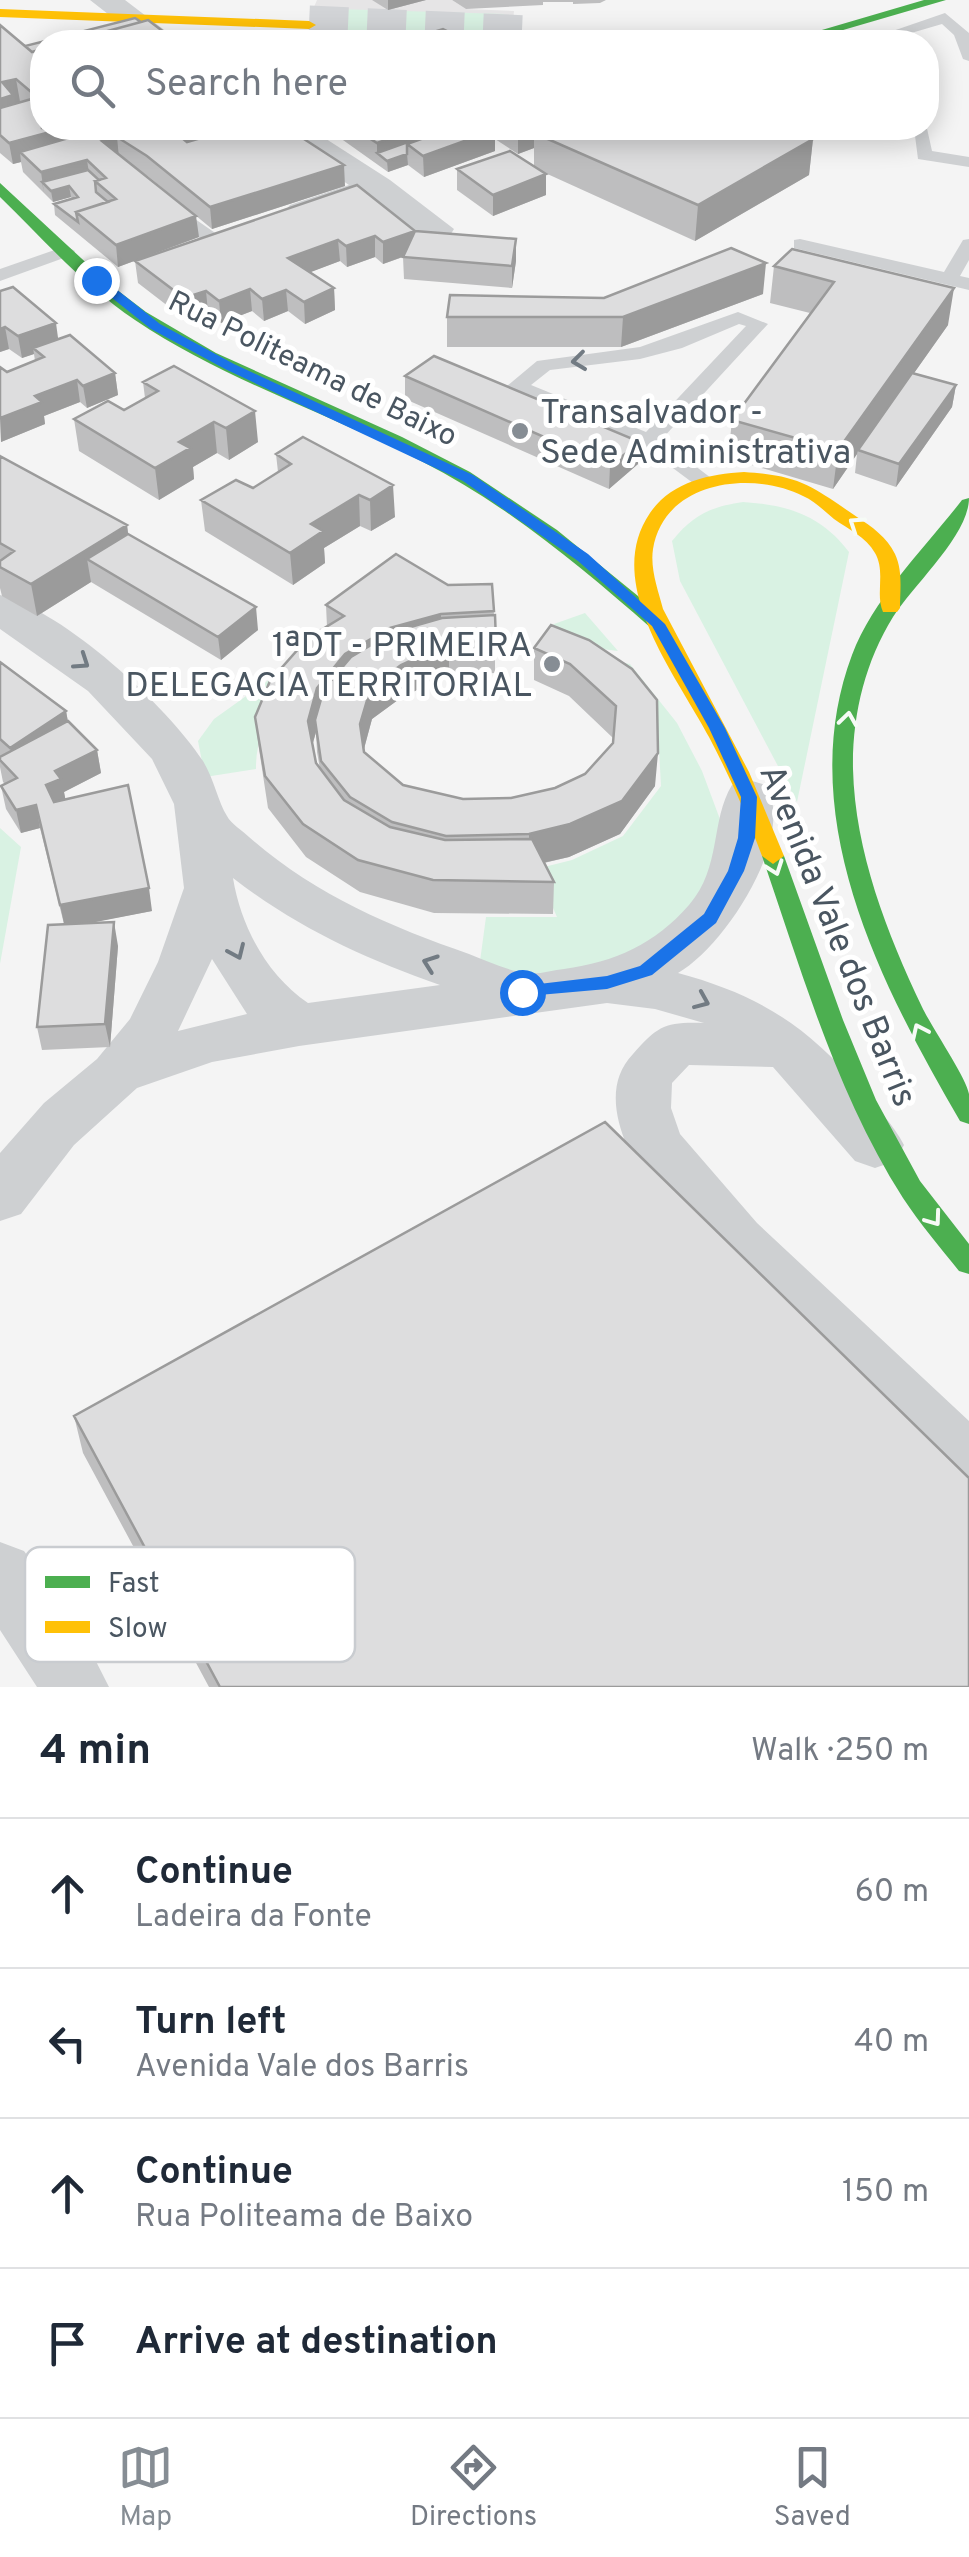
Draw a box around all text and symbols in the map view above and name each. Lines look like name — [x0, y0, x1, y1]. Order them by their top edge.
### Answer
search box — [30, 30, 939, 140]
icon: search — [65, 58, 120, 113]
text: Search here — [145, 61, 348, 110]
route end — [74, 258, 120, 304]
street label: Rua Politeama de Baixo — [161, 284, 462, 456]
one-way arrow — [571, 350, 587, 371]
place label: Transalvador - Sede Administrativa — [540, 392, 851, 476]
marker: Transalvador - Sede Administrativa — [509, 420, 531, 442]
one-way arrow — [848, 518, 866, 537]
place label: 1ªDT - PRIMEIRA DELEGACIA TERRITORIAL — [125, 625, 532, 709]
one-way arrow — [72, 649, 90, 668]
marker: 1ªDT - PRIMEIRA DELEGACIA TERRITORIAL — [541, 653, 563, 675]
one-way arrow — [837, 710, 858, 727]
street label: Avenida Vale dos Barris — [747, 759, 925, 1114]
one-way arrow — [763, 859, 784, 876]
one-way arrow — [225, 942, 245, 960]
one-way arrow — [422, 954, 439, 975]
route start — [500, 970, 546, 1016]
one-way arrow — [692, 989, 710, 1009]
one-way arrow — [912, 1023, 932, 1041]
one-way arrow — [922, 1208, 940, 1226]
legend — [25, 1547, 355, 1662]
text: Fast — [108, 1567, 160, 1603]
text: Slow — [108, 1612, 167, 1648]
text: 4 min — [40, 1726, 151, 1779]
text: Walk · 250 m — [751, 1732, 929, 1772]
text: Continue — [135, 1849, 293, 1898]
icon: ahead — [40, 1866, 95, 1921]
text: 60 m — [855, 1873, 929, 1913]
text: Ladeira da Fonte — [135, 1898, 372, 1938]
text: Turn left — [135, 1999, 287, 2048]
icon: left — [40, 2016, 95, 2071]
text: 40 m — [854, 2023, 929, 2063]
text: Avenida Vale dos Barris — [135, 2048, 469, 2088]
text: Continue — [135, 2149, 293, 2198]
icon: ahead — [40, 2166, 95, 2221]
text: 150 m — [842, 2173, 929, 2213]
text: Rua Politeama de Baixo — [135, 2198, 473, 2238]
icon: arrive — [40, 2316, 95, 2371]
text: Arrive at destination — [135, 2319, 498, 2368]
tab: Map — [118, 2440, 173, 2536]
tab: Directions — [410, 2440, 537, 2536]
tab: Saved — [774, 2440, 851, 2536]

